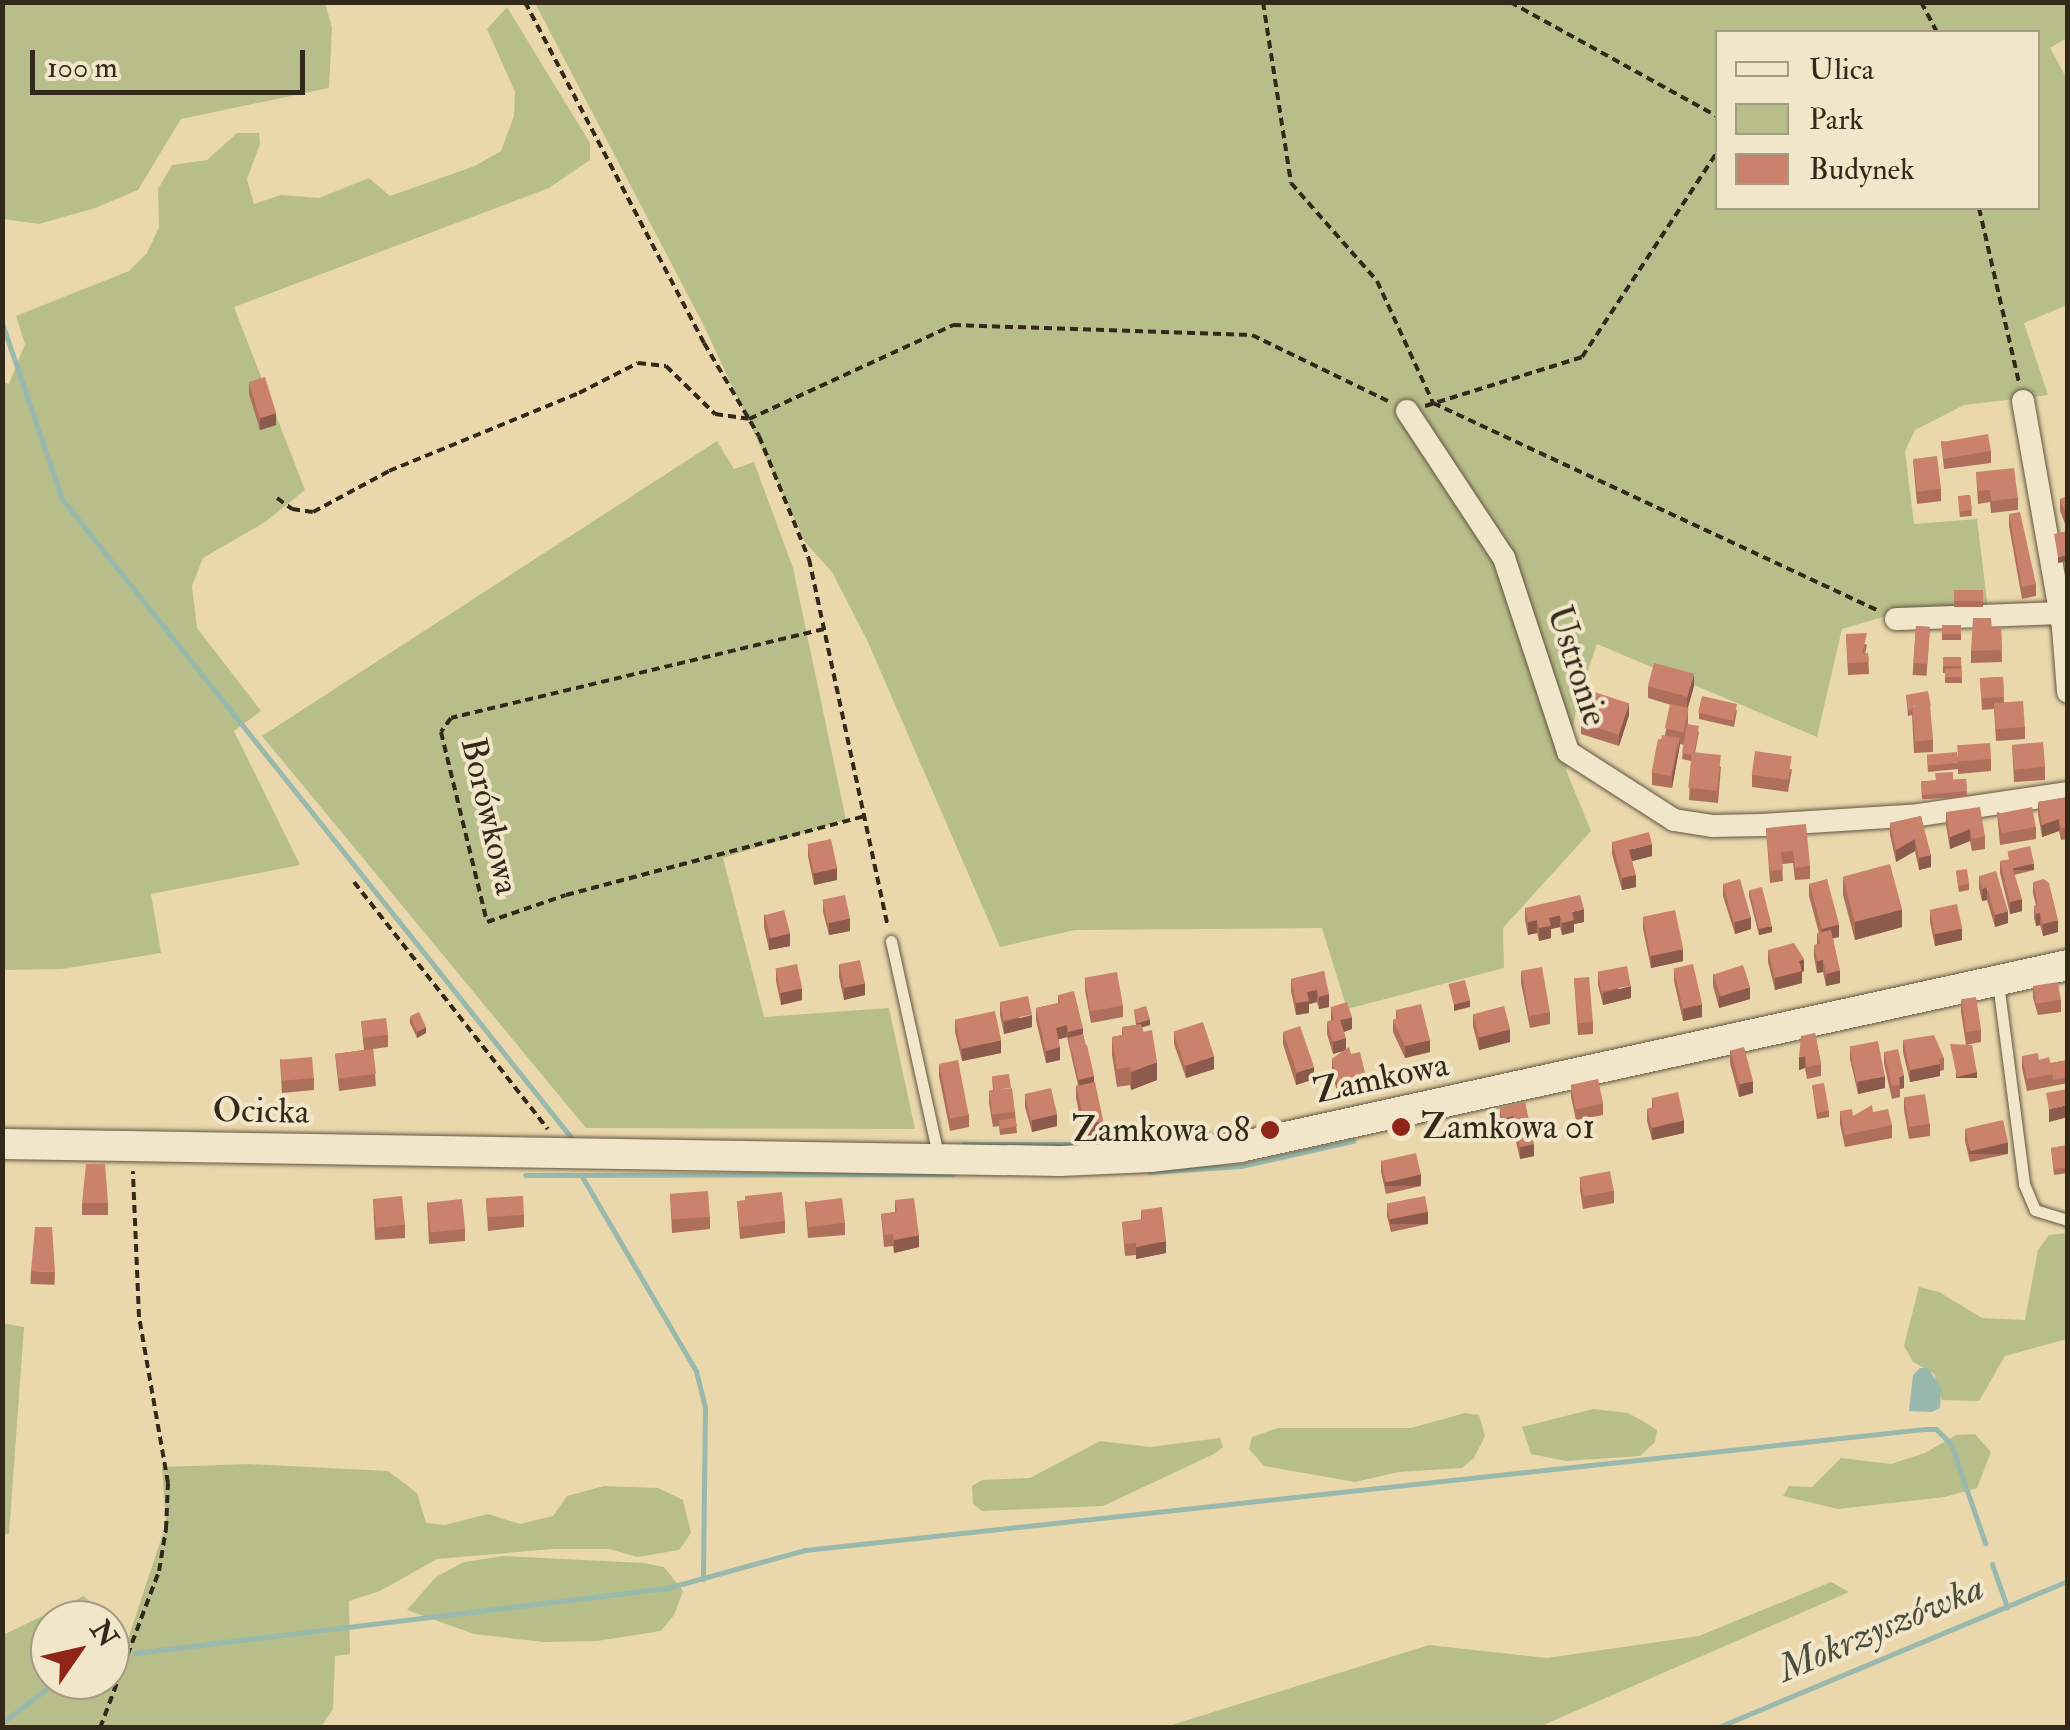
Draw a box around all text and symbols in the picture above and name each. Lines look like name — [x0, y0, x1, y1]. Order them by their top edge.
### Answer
scale bar — [35, 30, 310, 92]
legend — [1715, 30, 2040, 210]
text: 100 m — [47, 49, 118, 86]
text: Ulica — [1809, 51, 1874, 88]
text: Park — [1809, 101, 1864, 138]
text: Budynek — [1809, 151, 1915, 188]
street label: Ustronie — [1538, 601, 1616, 731]
street label: Borówkowa — [452, 734, 528, 898]
street label: Zamkowa — [1310, 1043, 1452, 1113]
street label: Ocicka — [212, 1089, 310, 1133]
place label: Zamkowa 01 — [1421, 1106, 1595, 1148]
place label: Zamkowa 08 — [1072, 1109, 1250, 1151]
marker: Zamkowa 01 — [1390, 1116, 1412, 1138]
marker: Zamkowa 08 — [1259, 1119, 1281, 1141]
water label: Mokrzyszówka — [1771, 1565, 1991, 1693]
north arrow — [30, 1600, 130, 1700]
text: N — [82, 1614, 125, 1654]

